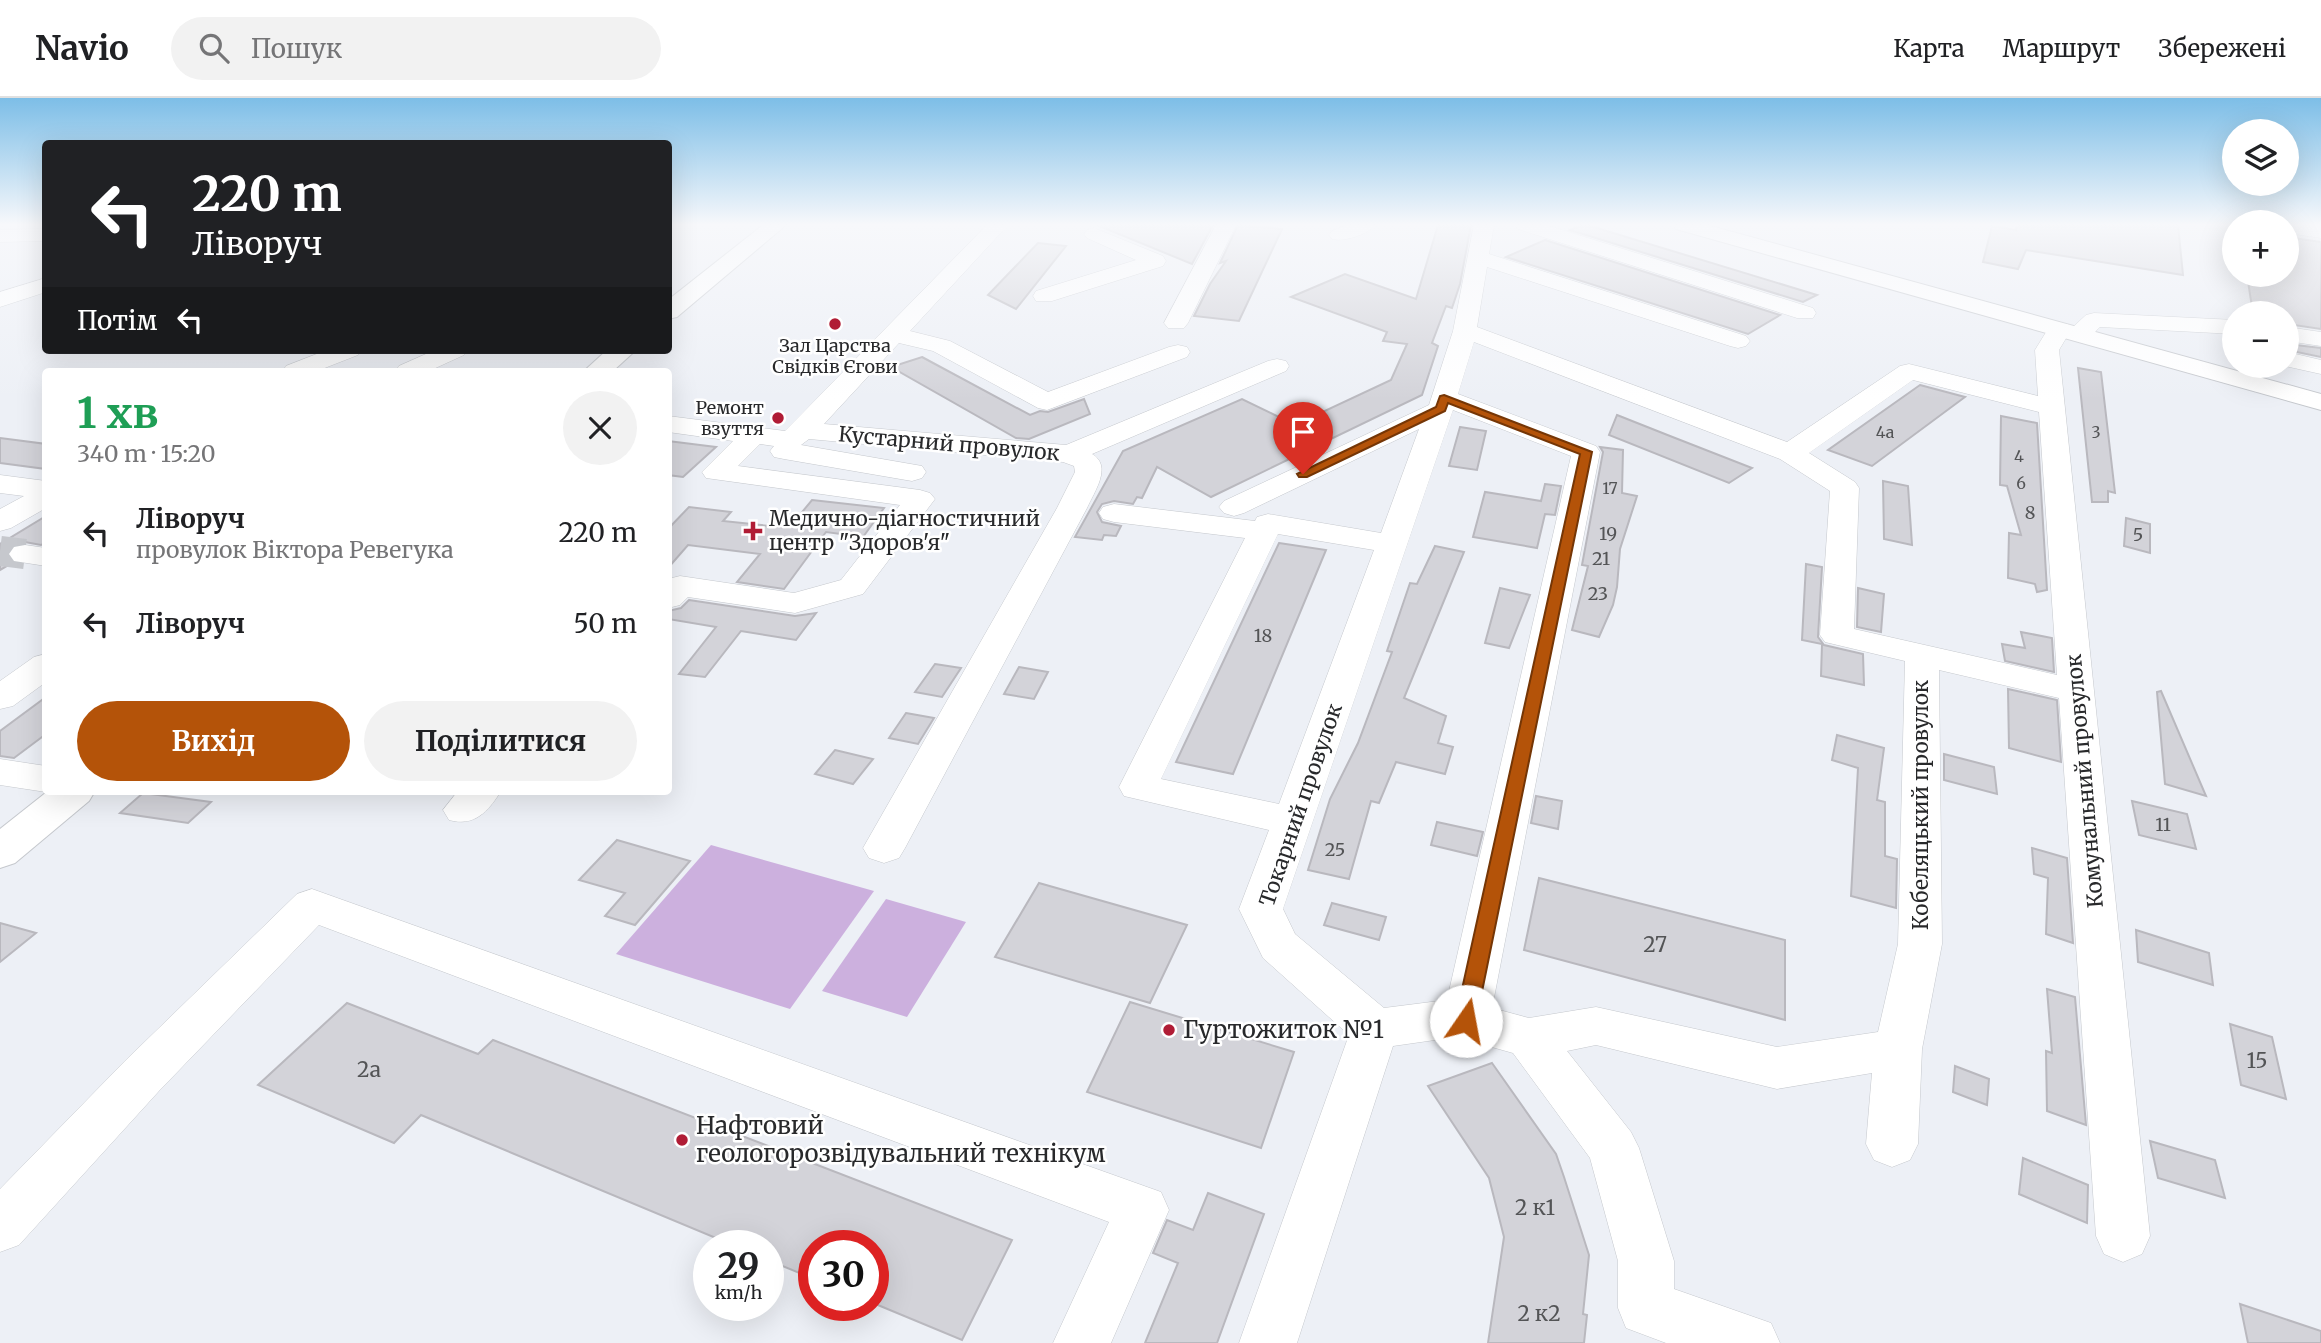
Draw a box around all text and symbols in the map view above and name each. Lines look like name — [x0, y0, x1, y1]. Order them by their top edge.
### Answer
search box — [171, 17, 661, 80]
text: Navio — [35, 28, 129, 69]
icon: search — [195, 29, 233, 67]
text: Пошук — [251, 32, 342, 65]
text: Карта — [1893, 33, 1965, 64]
text: Маршрут — [2003, 33, 2120, 64]
text: Збережені — [2158, 33, 2286, 64]
map controls — [2222, 119, 2299, 378]
button: layers — [2222, 119, 2299, 196]
text: 220 m — [192, 163, 342, 224]
icon: left — [77, 168, 168, 259]
button: + — [2222, 210, 2299, 287]
text: Ліворуч — [192, 224, 322, 264]
icon: left — [171, 301, 209, 339]
button: − — [2222, 301, 2299, 378]
text: Потім — [77, 304, 157, 337]
marker: Зал Царства Cвідків Єгови — [827, 316, 843, 332]
place label: Зал Царства Cвідків Єгови — [772, 334, 898, 378]
text: 1 хв — [77, 387, 158, 439]
button: close — [563, 391, 637, 465]
place label: Ремонт взуття — [695, 396, 764, 440]
pin — [1273, 402, 1333, 474]
marker: Ремонт взуття — [770, 410, 786, 426]
icon: arrive — [1284, 413, 1322, 451]
street label: Кустарний провулок — [837, 420, 1061, 467]
house number: 4а — [1876, 422, 1895, 442]
house number: 3 — [2091, 422, 2101, 442]
text: 340 m · 15:20 — [77, 439, 216, 468]
house number: 4 — [2014, 446, 2024, 466]
house number: 6 — [2016, 473, 2026, 493]
house number: 17 — [1602, 478, 1618, 498]
house number: 8 — [2025, 501, 2035, 524]
text: Ліворуч — [136, 502, 245, 535]
place label: Медично-діагностичний центр "Здоров'я" — [769, 505, 1040, 556]
icon: left — [77, 514, 115, 552]
text: 220 m — [558, 516, 637, 549]
marker: Медично-діагностичний центр "Здоров'я" — [743, 521, 763, 541]
house number: 19 — [1599, 522, 1617, 545]
house number: 5 — [2133, 523, 2143, 546]
text: провулок Віктора Ревегука — [136, 535, 454, 564]
house number: 21 — [1592, 547, 1610, 570]
house number: 23 — [1588, 582, 1608, 605]
icon: left — [77, 605, 115, 643]
text: Ліворуч — [136, 607, 245, 640]
text: 50 m — [573, 607, 637, 640]
house number: 18 — [1254, 624, 1272, 647]
street label: Комунальний провулок — [2060, 653, 2109, 909]
street label: Кобеляцький провулок — [1907, 680, 1934, 930]
street label: Токарний провулок — [1253, 700, 1348, 910]
button: Вихід — [77, 701, 350, 781]
button: Поділитися — [364, 701, 637, 781]
house number: 11 — [2155, 813, 2171, 836]
house number: 25 — [1325, 838, 1345, 861]
house number: 27 — [1643, 931, 1667, 958]
position arrow — [1429, 984, 1503, 1058]
place label: Гуртожиток №1 — [1183, 1014, 1384, 1045]
marker: Гуртожиток №1 — [1161, 1022, 1177, 1038]
house number: 15 — [2246, 1047, 2268, 1074]
house number: 2а — [357, 1056, 381, 1083]
place label: Нафтовий геологорозвідувальний технікум — [696, 1110, 1106, 1169]
marker: Нафтовий геологорозвідувальний технікум — [674, 1132, 690, 1148]
house number: 2 к1 — [1515, 1194, 1555, 1221]
speed limit sign: 30 — [798, 1230, 889, 1321]
text: 29 — [718, 1244, 759, 1288]
text: km/h — [715, 1281, 762, 1304]
house number: 2 к2 — [1517, 1300, 1561, 1327]

